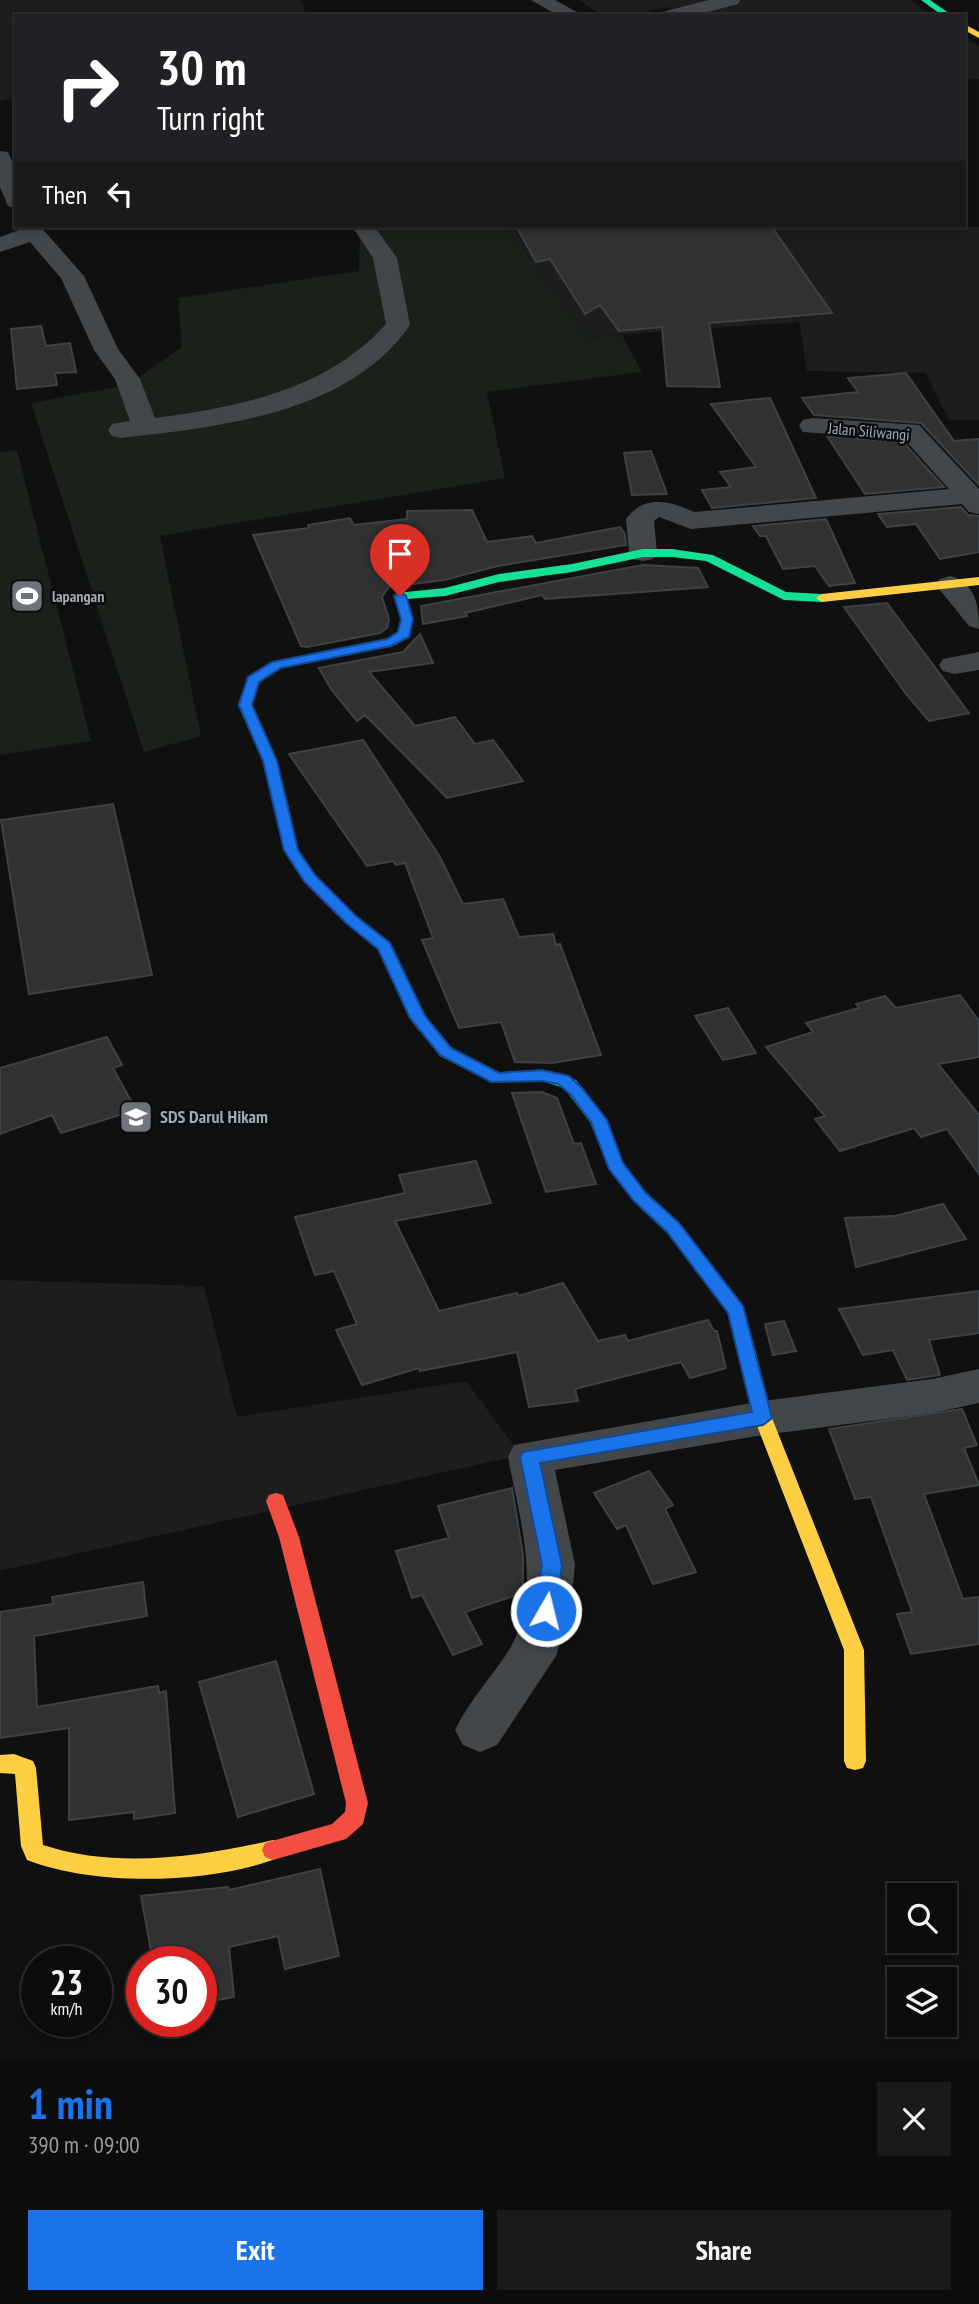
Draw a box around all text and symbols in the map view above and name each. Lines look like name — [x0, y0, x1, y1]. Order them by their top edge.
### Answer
text: 30 m — [157, 35, 246, 99]
icon: right — [42, 42, 133, 133]
text: Turn right — [157, 97, 265, 139]
icon: left — [101, 175, 139, 213]
text: Then — [42, 178, 87, 211]
street label: Jalan Siliwangi — [826, 417, 911, 445]
pin — [370, 524, 430, 596]
icon: arrive — [381, 535, 419, 573]
sports icon: lapangan — [8, 577, 46, 615]
place label: lapangan — [52, 586, 104, 606]
school or university icon: SDS Darul Hikam — [117, 1098, 155, 1136]
place label: SDS Darul Hikam — [160, 1105, 268, 1128]
position arrow — [509, 1574, 583, 1648]
map controls — [887, 1883, 957, 2037]
button: search — [887, 1883, 957, 1953]
speed limit sign: 30 — [126, 1946, 217, 2037]
text: 23 — [50, 1959, 83, 2005]
button: layers — [887, 1967, 957, 2037]
text: km/h — [51, 1997, 82, 2020]
text: 1 min — [28, 2076, 113, 2131]
button: close — [877, 2082, 951, 2156]
text: 390 m · 09:00 — [28, 2130, 140, 2159]
button: Exit — [28, 2210, 483, 2290]
button: Share — [497, 2210, 951, 2290]

